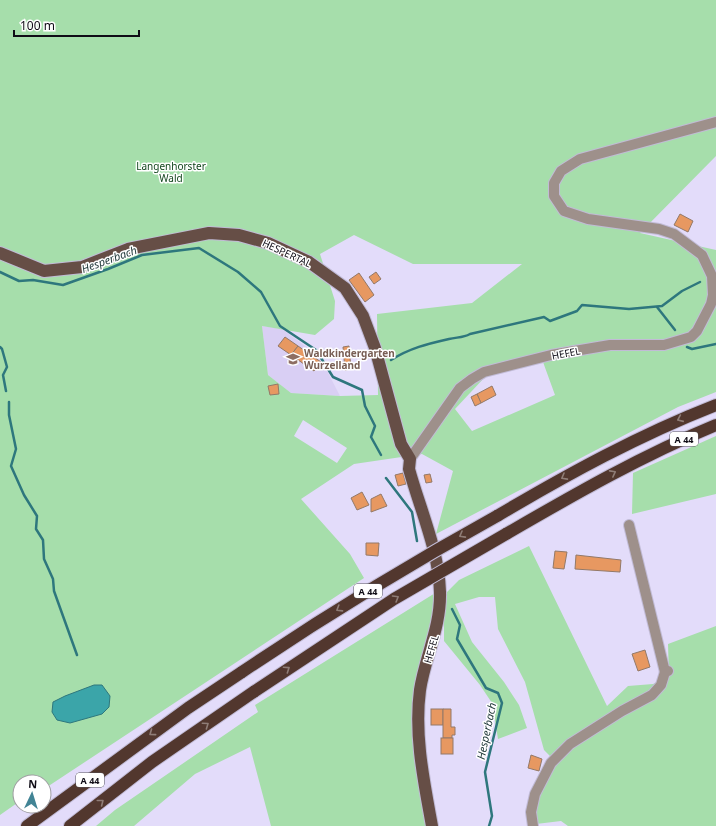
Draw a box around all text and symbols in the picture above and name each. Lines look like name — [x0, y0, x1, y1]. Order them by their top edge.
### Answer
scale bar — [14, 12, 139, 38]
text: 100 m — [20, 17, 55, 34]
park label: Langenhorster Wald — [136, 159, 206, 185]
street label: HESPERTAL — [260, 236, 314, 270]
water label: Hesperbach — [79, 242, 139, 276]
street label: HEFEL — [550, 343, 582, 363]
place label: Waldkindergarten Wurzelland — [304, 346, 395, 372]
school or university icon: Waldkindergarten Wurzelland — [285, 351, 301, 367]
one-way arrow — [676, 414, 684, 422]
road number: A 44 — [670, 432, 698, 446]
one-way arrow — [609, 470, 617, 478]
one-way arrow — [560, 473, 568, 480]
one-way arrow — [459, 530, 467, 537]
road number: A 44 — [354, 584, 382, 598]
one-way arrow — [392, 595, 399, 602]
one-way arrow — [336, 604, 343, 611]
street label: HEFEL — [420, 633, 442, 665]
one-way arrow — [283, 666, 290, 674]
water label: Hesperbach — [473, 701, 499, 761]
one-way arrow — [201, 723, 208, 730]
one-way arrow — [150, 728, 157, 735]
road number: A 44 — [76, 773, 104, 787]
north arrow — [12, 774, 52, 814]
text: N — [28, 776, 38, 791]
one-way arrow — [97, 800, 104, 807]

